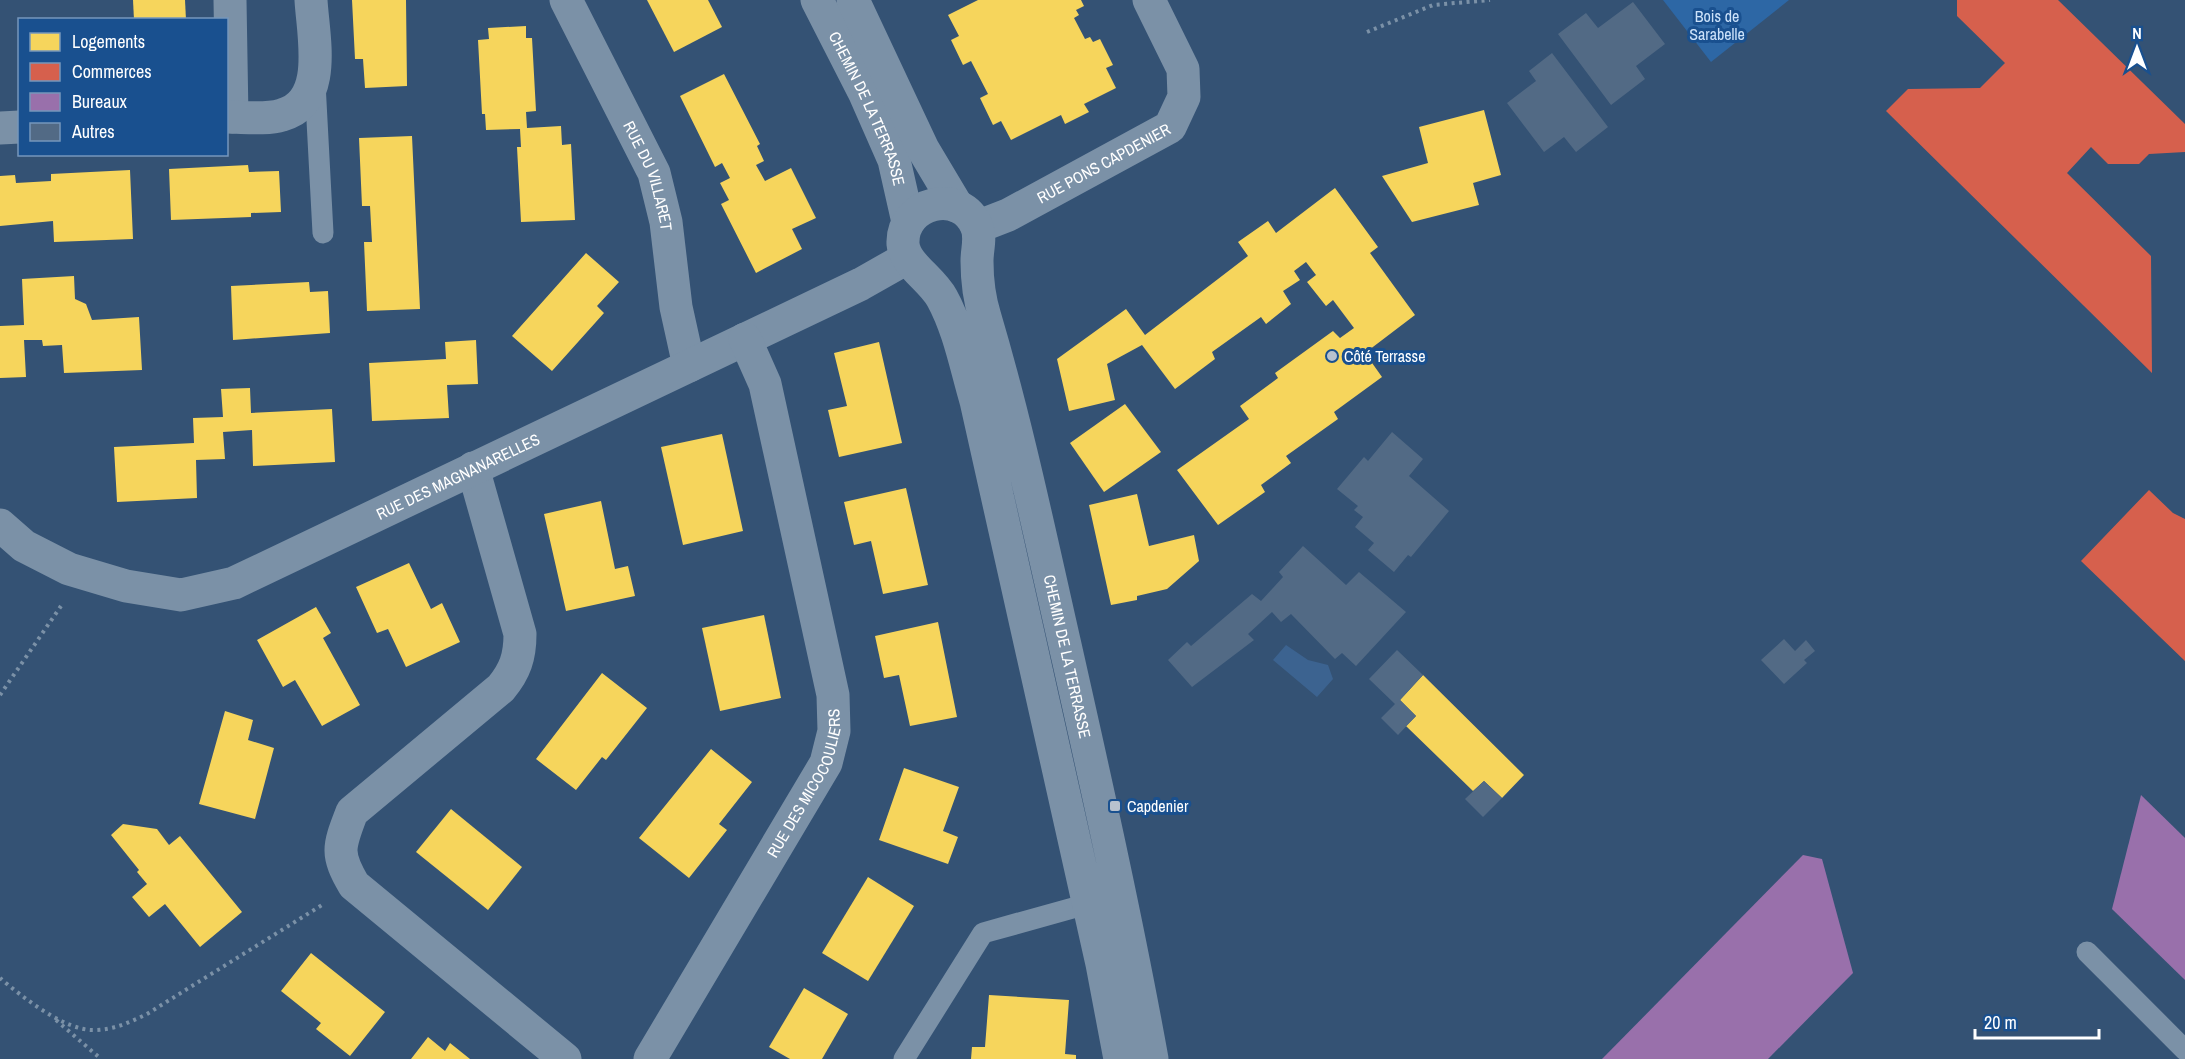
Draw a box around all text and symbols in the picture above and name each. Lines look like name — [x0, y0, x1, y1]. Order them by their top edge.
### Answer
park label: Bois de Sarabelle — [1689, 5, 1745, 45]
legend — [18, 18, 228, 156]
north arrow — [2107, 18, 2167, 78]
text: N — [2132, 22, 2142, 44]
street label: CHEMIN DE LA TERRASSE — [824, 28, 910, 188]
text: Logements — [72, 29, 145, 54]
text: Commerces — [72, 59, 152, 84]
text: Bureaux — [72, 89, 128, 114]
street label: RUE DU VILLARET — [618, 117, 678, 232]
street label: RUE PONS CAPDENIER — [1033, 118, 1175, 208]
text: Autres — [71, 119, 115, 144]
place label: Côté Terrasse — [1344, 345, 1425, 367]
marker: Côté Terrasse — [1325, 349, 1339, 363]
street label: RUE DES MAGNANARELLES — [372, 428, 544, 525]
street label: CHEMIN DE LA TERRASSE — [1039, 573, 1097, 740]
street label: RUE DES MICOCOULIERS — [761, 708, 846, 862]
place label: Capdenier — [1127, 795, 1189, 817]
marker: Capdenier — [1108, 799, 1122, 813]
scale bar — [1975, 1002, 2100, 1040]
text: 20 m — [1984, 1010, 2017, 1035]

